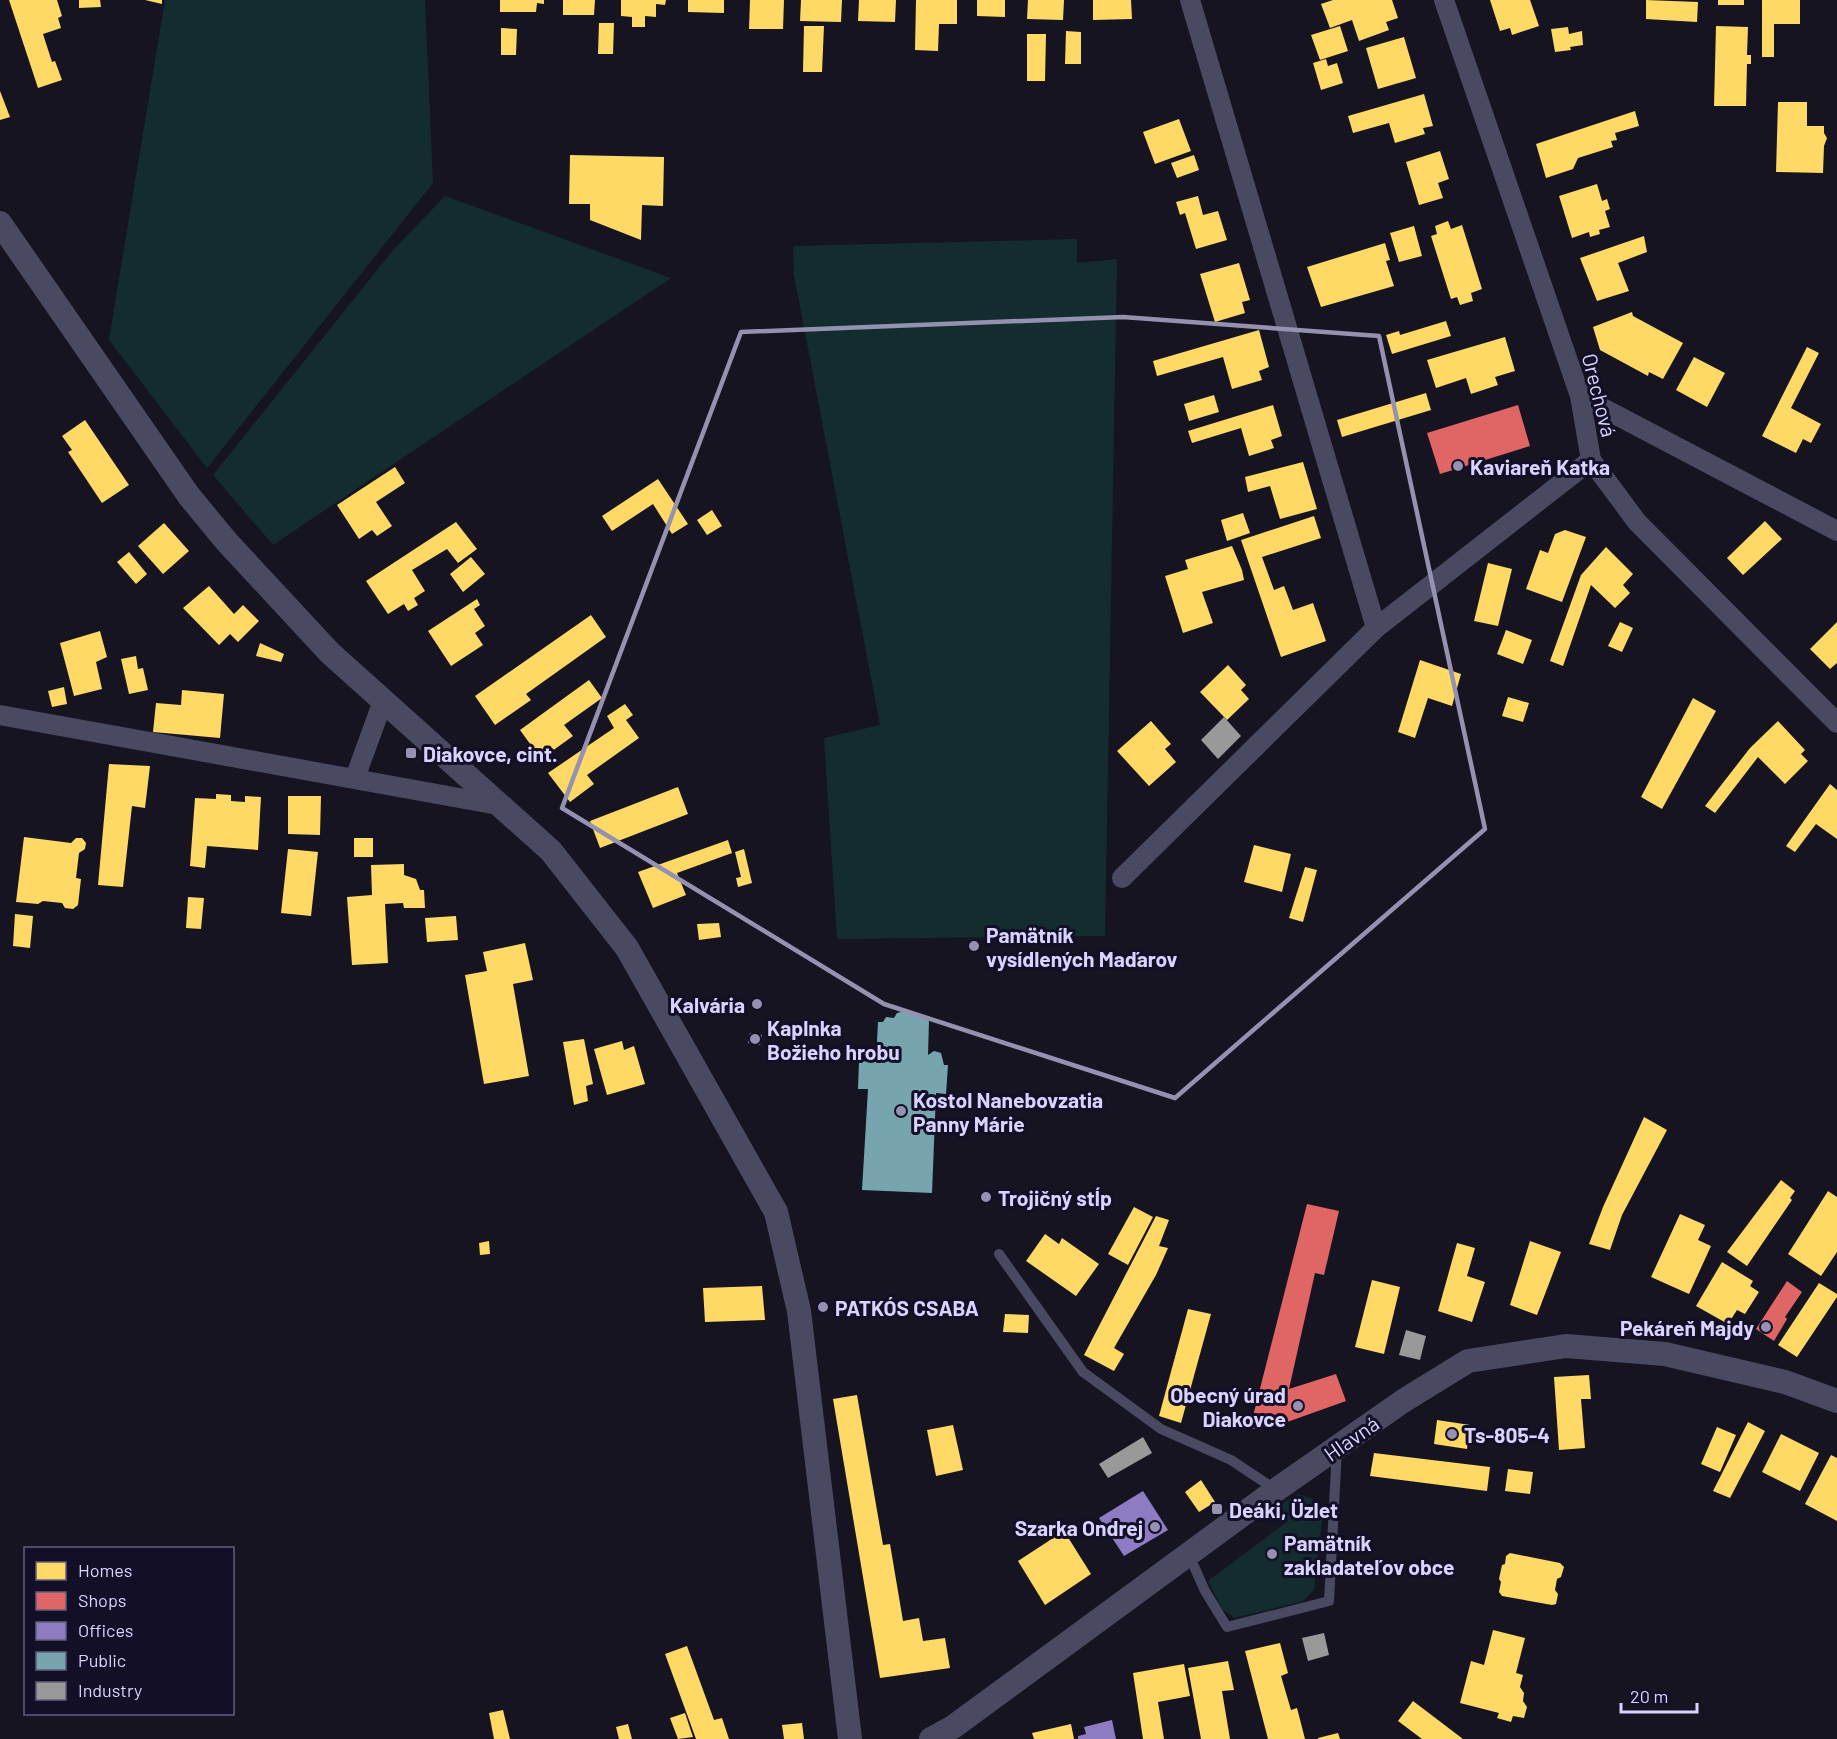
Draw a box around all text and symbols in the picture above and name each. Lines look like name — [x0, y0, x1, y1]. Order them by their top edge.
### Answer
street label: Orechová — [1578, 351, 1622, 439]
place label: Kaviareň Katka — [1470, 454, 1610, 479]
marker: Kaviareň Katka — [1451, 459, 1465, 473]
place label: Diakovce, cint. — [423, 741, 558, 766]
marker: Diakovce, cint. — [404, 746, 418, 760]
place label: Pamätník vysídlených Maďarov — [986, 922, 1178, 971]
marker: Pamätník vysídlených Maďarov — [967, 939, 981, 953]
place label: Kalvária — [670, 992, 745, 1017]
marker: Kalvária — [750, 997, 764, 1011]
place label: Kaplnka Božieho hrobu — [767, 1015, 900, 1064]
marker: Kaplnka Božieho hrobu — [748, 1032, 762, 1046]
place label: Kostol Nanebovzatia Panny Márie — [913, 1087, 1103, 1136]
marker: Kostol Nanebovzatia Panny Márie — [894, 1104, 908, 1118]
place label: Trojičný stĺp — [998, 1185, 1112, 1210]
marker: Trojičný stĺp — [979, 1190, 993, 1204]
place label: PATKÓS CSABA — [835, 1295, 979, 1320]
marker: PATKÓS CSABA — [816, 1300, 830, 1314]
place label: Pekáreň Majdy — [1620, 1315, 1754, 1340]
marker: Pekáreň Majdy — [1759, 1320, 1773, 1334]
place label: Obecný úrad Diakovce — [1170, 1382, 1286, 1431]
marker: Obecný úrad Diakovce — [1291, 1399, 1305, 1413]
street label: Hlavná — [1319, 1410, 1383, 1466]
place label: Ts-805-4 — [1464, 1422, 1550, 1447]
marker: Ts-805-4 — [1445, 1427, 1459, 1441]
place label: Deáki, Üzlet — [1229, 1497, 1338, 1522]
marker: Deáki, Üzlet — [1210, 1502, 1224, 1516]
place label: Szarka Ondrej — [1015, 1515, 1143, 1540]
marker: Szarka Ondrej — [1148, 1520, 1162, 1534]
place label: Pamätník zakladateľov obce — [1284, 1530, 1454, 1579]
legend — [24, 1547, 234, 1715]
marker: Pamätník zakladateľov obce — [1265, 1547, 1279, 1561]
text: Homes — [78, 1559, 132, 1581]
text: Shops — [78, 1589, 127, 1611]
text: Offices — [78, 1619, 134, 1641]
text: Public — [78, 1649, 126, 1671]
scale bar — [1621, 1676, 1698, 1714]
text: Industry — [78, 1679, 142, 1701]
text: 20 m — [1630, 1685, 1668, 1707]

